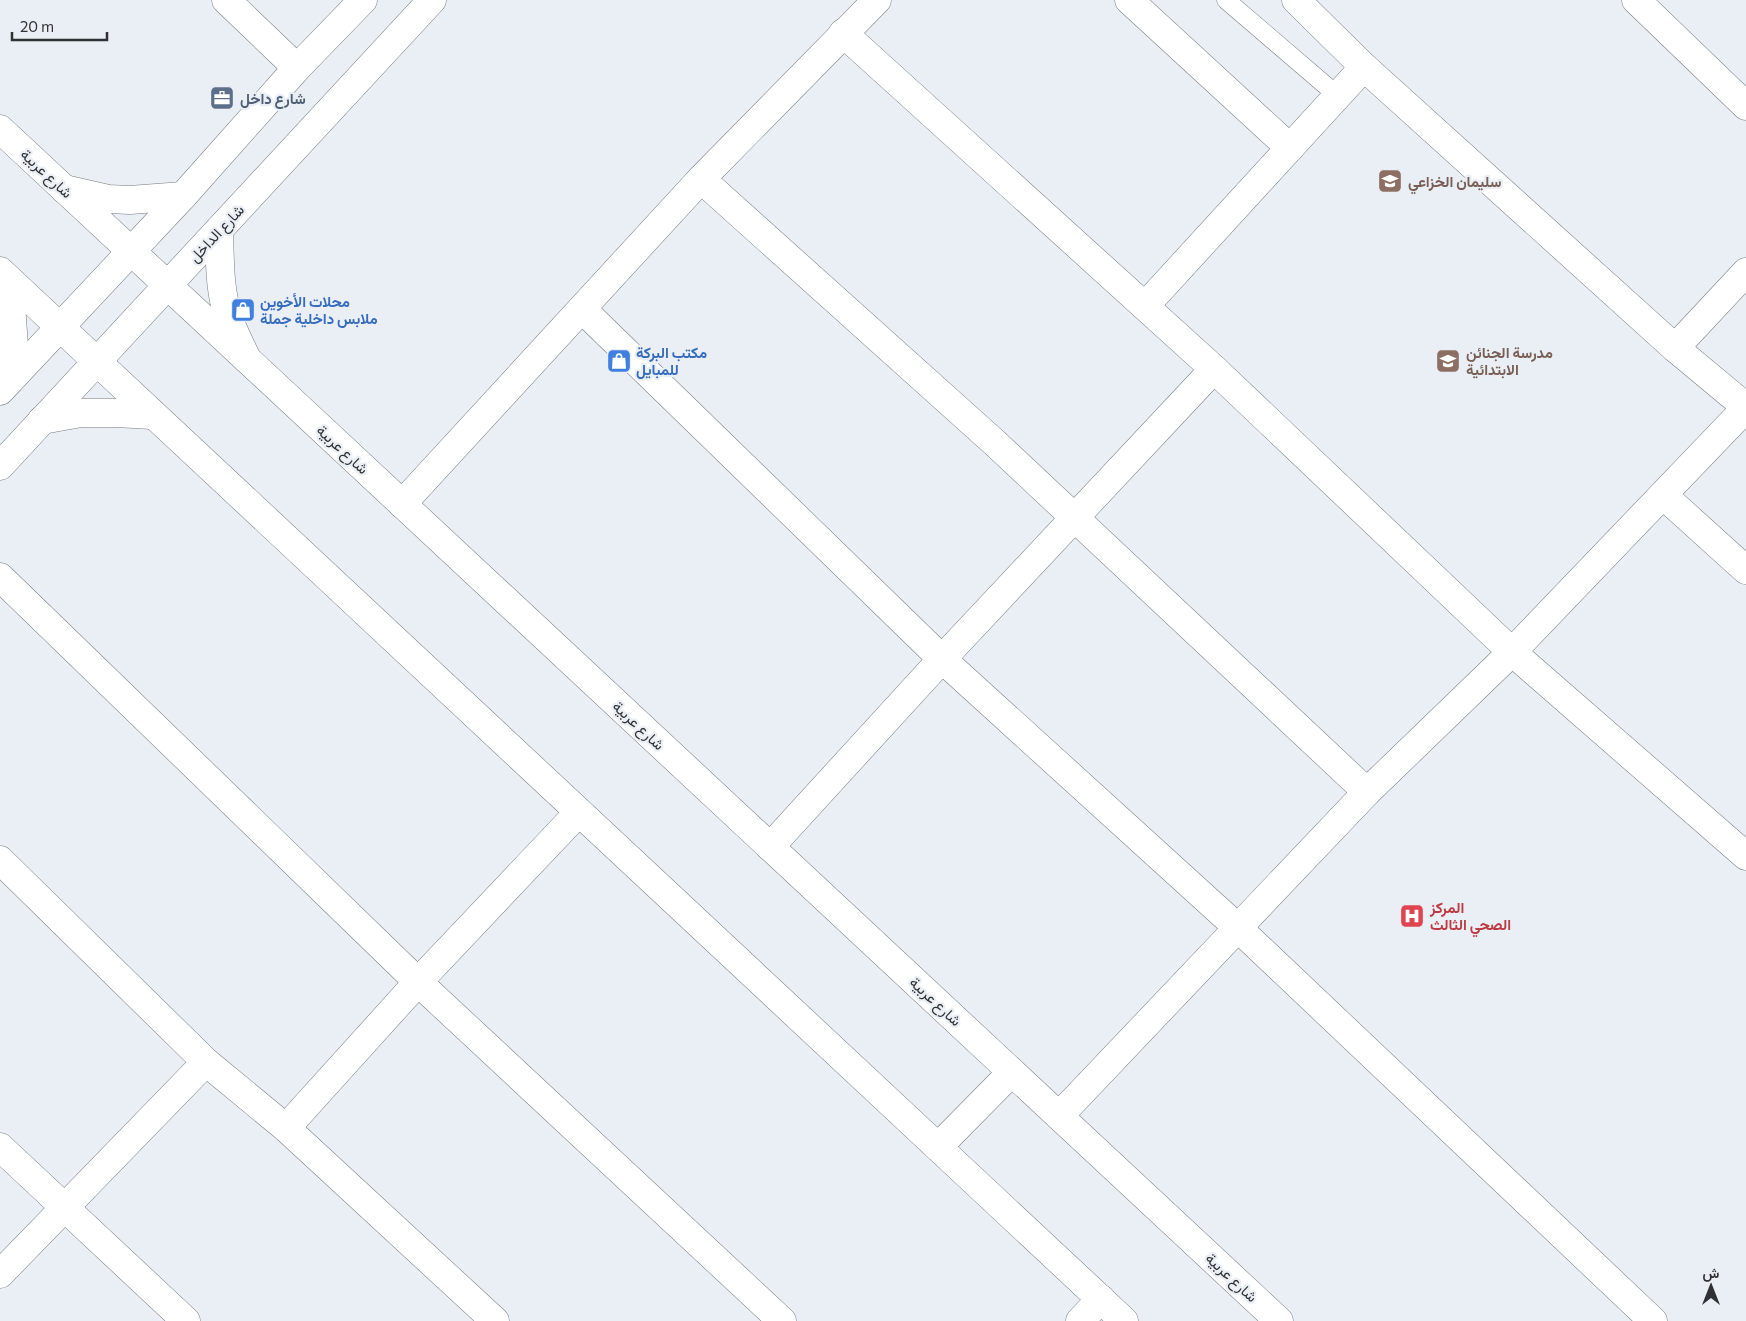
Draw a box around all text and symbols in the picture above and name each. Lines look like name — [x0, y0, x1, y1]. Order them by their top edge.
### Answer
scale bar — [12, 10, 108, 42]
text: 20 m — [20, 17, 54, 35]
office icon: شارع داخل — [209, 85, 235, 111]
place label: شارع داخل — [240, 89, 306, 109]
street label: شارع عربية — [15, 145, 77, 204]
school or university icon: سليمان الخزاعي — [1377, 168, 1403, 194]
place label: سليمان الخزاعي — [1408, 172, 1502, 195]
street label: شارع الداخل — [185, 200, 250, 268]
place label: محلات الأخوين ملابس داخلية جملة — [260, 292, 378, 328]
shop icon: محلات الأخوين ملابس داخلية جملة — [230, 297, 256, 323]
place label: مكتب البركة للمبايل — [636, 343, 707, 379]
place label: مدرسة الجنائن الابتدائية — [1466, 343, 1553, 379]
shop icon: مكتب البركة للمبايل — [606, 348, 632, 374]
school or university icon: مدرسة الجنائن الابتدائية — [1435, 348, 1461, 374]
street label: شارع عربية — [311, 421, 373, 480]
street label: شارع عربية — [607, 697, 669, 756]
place label: المركز الصحي الثالث — [1429, 898, 1511, 938]
hospital icon: المركز الصحي الثالث — [1399, 903, 1425, 929]
street label: شارع عربية — [904, 973, 966, 1032]
street label: شارع عربية — [1200, 1249, 1262, 1308]
north arrow — [1686, 1261, 1736, 1311]
text: ش — [1703, 1264, 1720, 1282]

